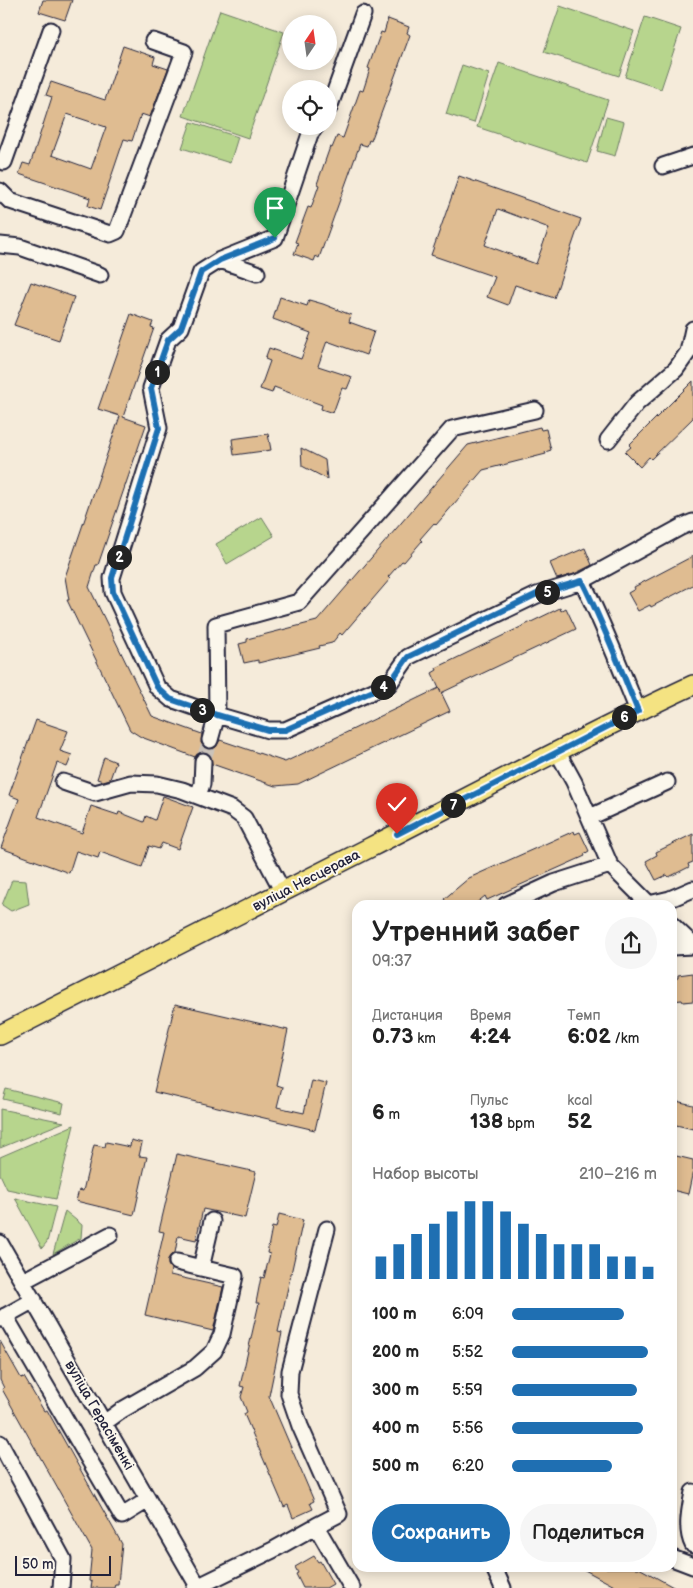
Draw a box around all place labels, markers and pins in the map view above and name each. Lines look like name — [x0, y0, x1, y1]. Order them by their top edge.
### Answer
pin — [254, 187, 296, 238]
pin: 1 — [144, 360, 170, 384]
pin: 2 — [106, 544, 132, 570]
pin: 5 — [534, 580, 560, 604]
pin: 4 — [370, 674, 396, 700]
pin: 3 — [190, 698, 214, 722]
pin: 6 — [612, 704, 636, 730]
pin — [376, 783, 418, 834]
pin: 7 — [440, 792, 466, 818]

